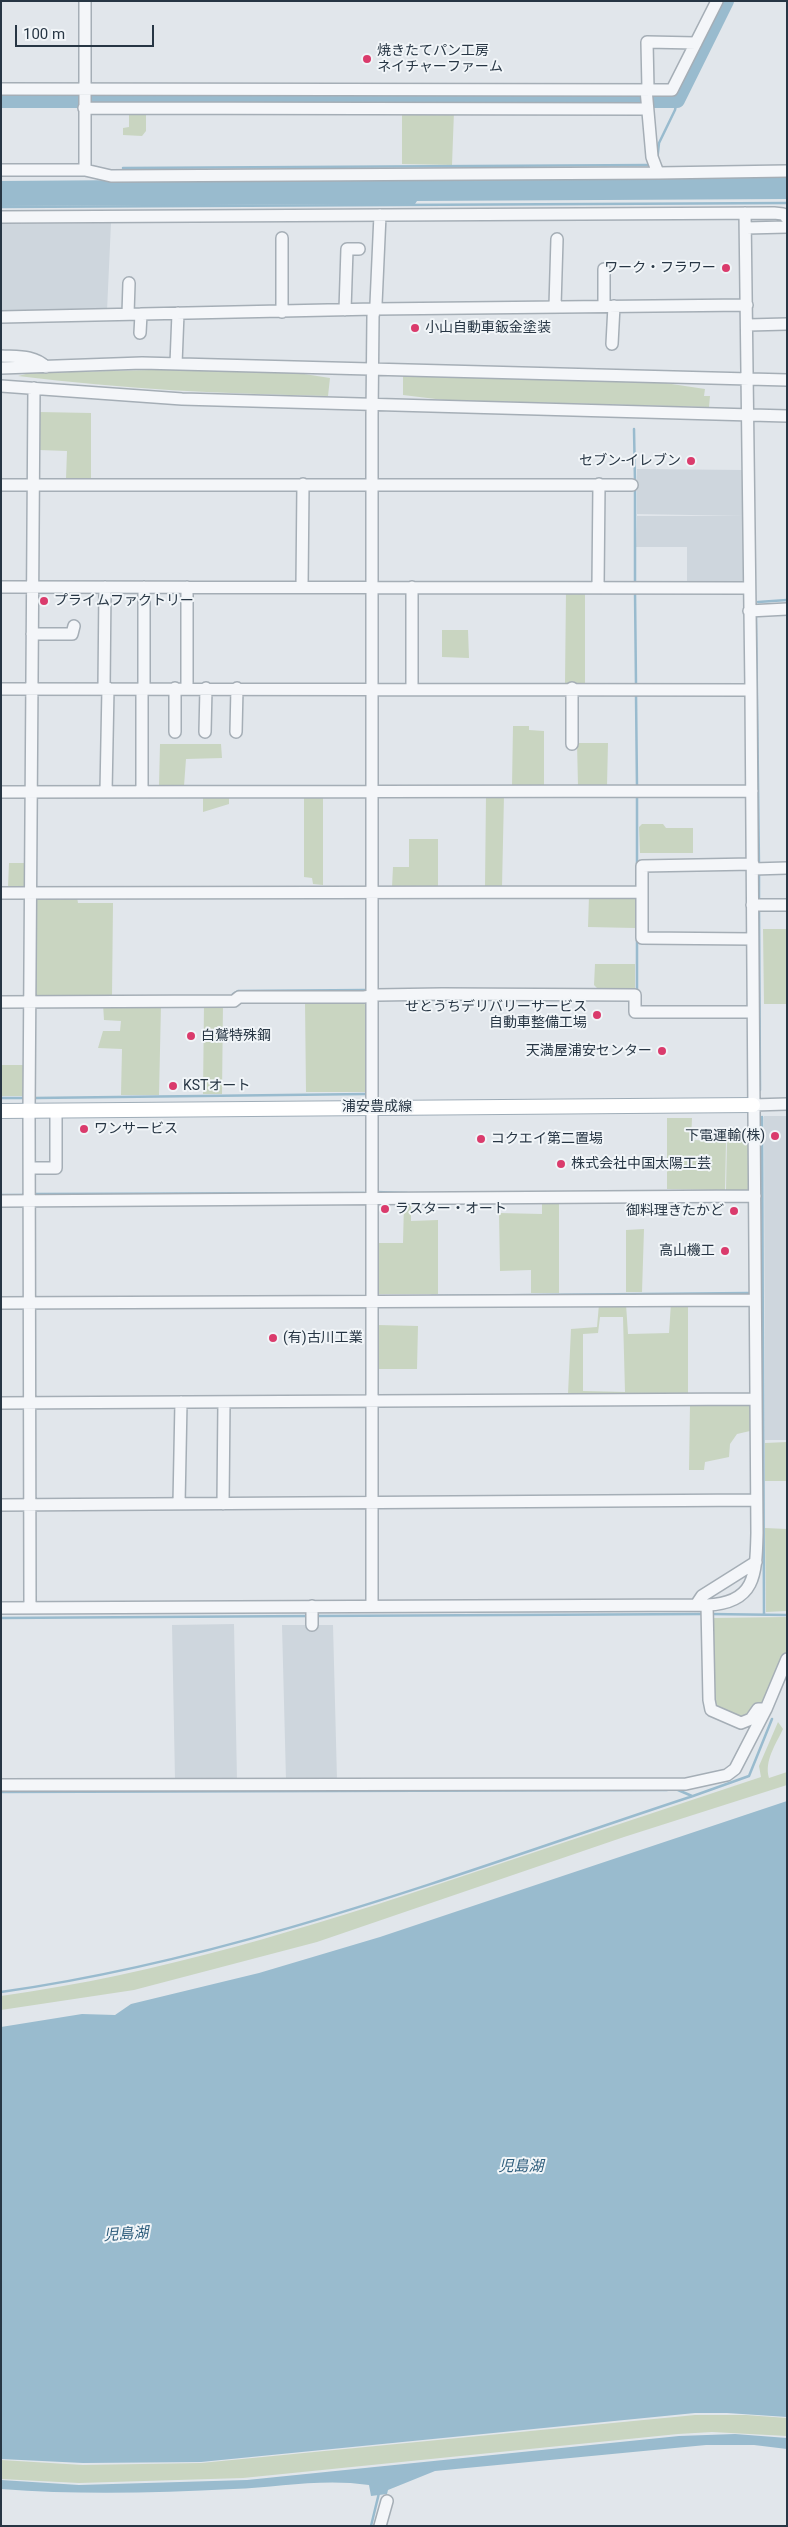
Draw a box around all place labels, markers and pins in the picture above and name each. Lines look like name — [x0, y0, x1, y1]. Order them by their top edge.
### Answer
place label: 焼きたてパン工房 ネイチャーファーム — [377, 43, 503, 75]
marker: 焼きたてパン工房 ネイチャーファーム — [361, 53, 373, 65]
place label: ワーク・フラワー — [604, 260, 716, 276]
marker: ワーク・フラワー — [720, 262, 732, 274]
place label: 小山自動車鈑金塗装 — [425, 320, 551, 336]
marker: 小山自動車鈑金塗装 — [409, 322, 421, 334]
place label: セブン-イレブン — [579, 453, 681, 469]
marker: セブン-イレブン — [685, 455, 697, 467]
place label: プライムファクトリー — [54, 593, 194, 609]
marker: プライムファクトリー — [38, 595, 50, 607]
place label: せとうちデリバリーサービス 自動車整備工場 — [405, 999, 587, 1032]
marker: せとうちデリバリーサービス 自動車整備工場 — [591, 1009, 603, 1021]
place label: 白鷲特殊鋼 — [201, 1028, 271, 1044]
marker: 白鷲特殊鋼 — [185, 1030, 197, 1042]
place label: 天満屋浦安センター — [526, 1043, 652, 1059]
marker: 天満屋浦安センター — [656, 1045, 668, 1057]
place label: KSTオート — [183, 1078, 250, 1094]
marker: KSTオート — [167, 1080, 179, 1092]
place label: ワンサービス — [94, 1121, 178, 1137]
marker: ワンサービス — [78, 1123, 90, 1135]
place label: 下電運輸(株) — [685, 1128, 765, 1144]
marker: 下電運輸(株) — [769, 1130, 781, 1142]
place label: コクエイ第二置場 — [491, 1131, 603, 1147]
marker: コクエイ第二置場 — [475, 1133, 487, 1145]
place label: 株式会社中国太陽工芸 — [571, 1156, 711, 1172]
marker: 株式会社中国太陽工芸 — [555, 1158, 567, 1170]
place label: ラスター・オート — [395, 1201, 507, 1217]
marker: ラスター・オート — [379, 1203, 391, 1215]
place label: 御料理きたかど — [626, 1203, 724, 1219]
marker: 御料理きたかど — [728, 1205, 740, 1217]
place label: 高山機工 — [659, 1243, 715, 1259]
marker: 高山機工 — [719, 1245, 731, 1257]
place label: (有)古川工業 — [283, 1330, 363, 1346]
marker: (有)古川工業 — [267, 1332, 279, 1344]

